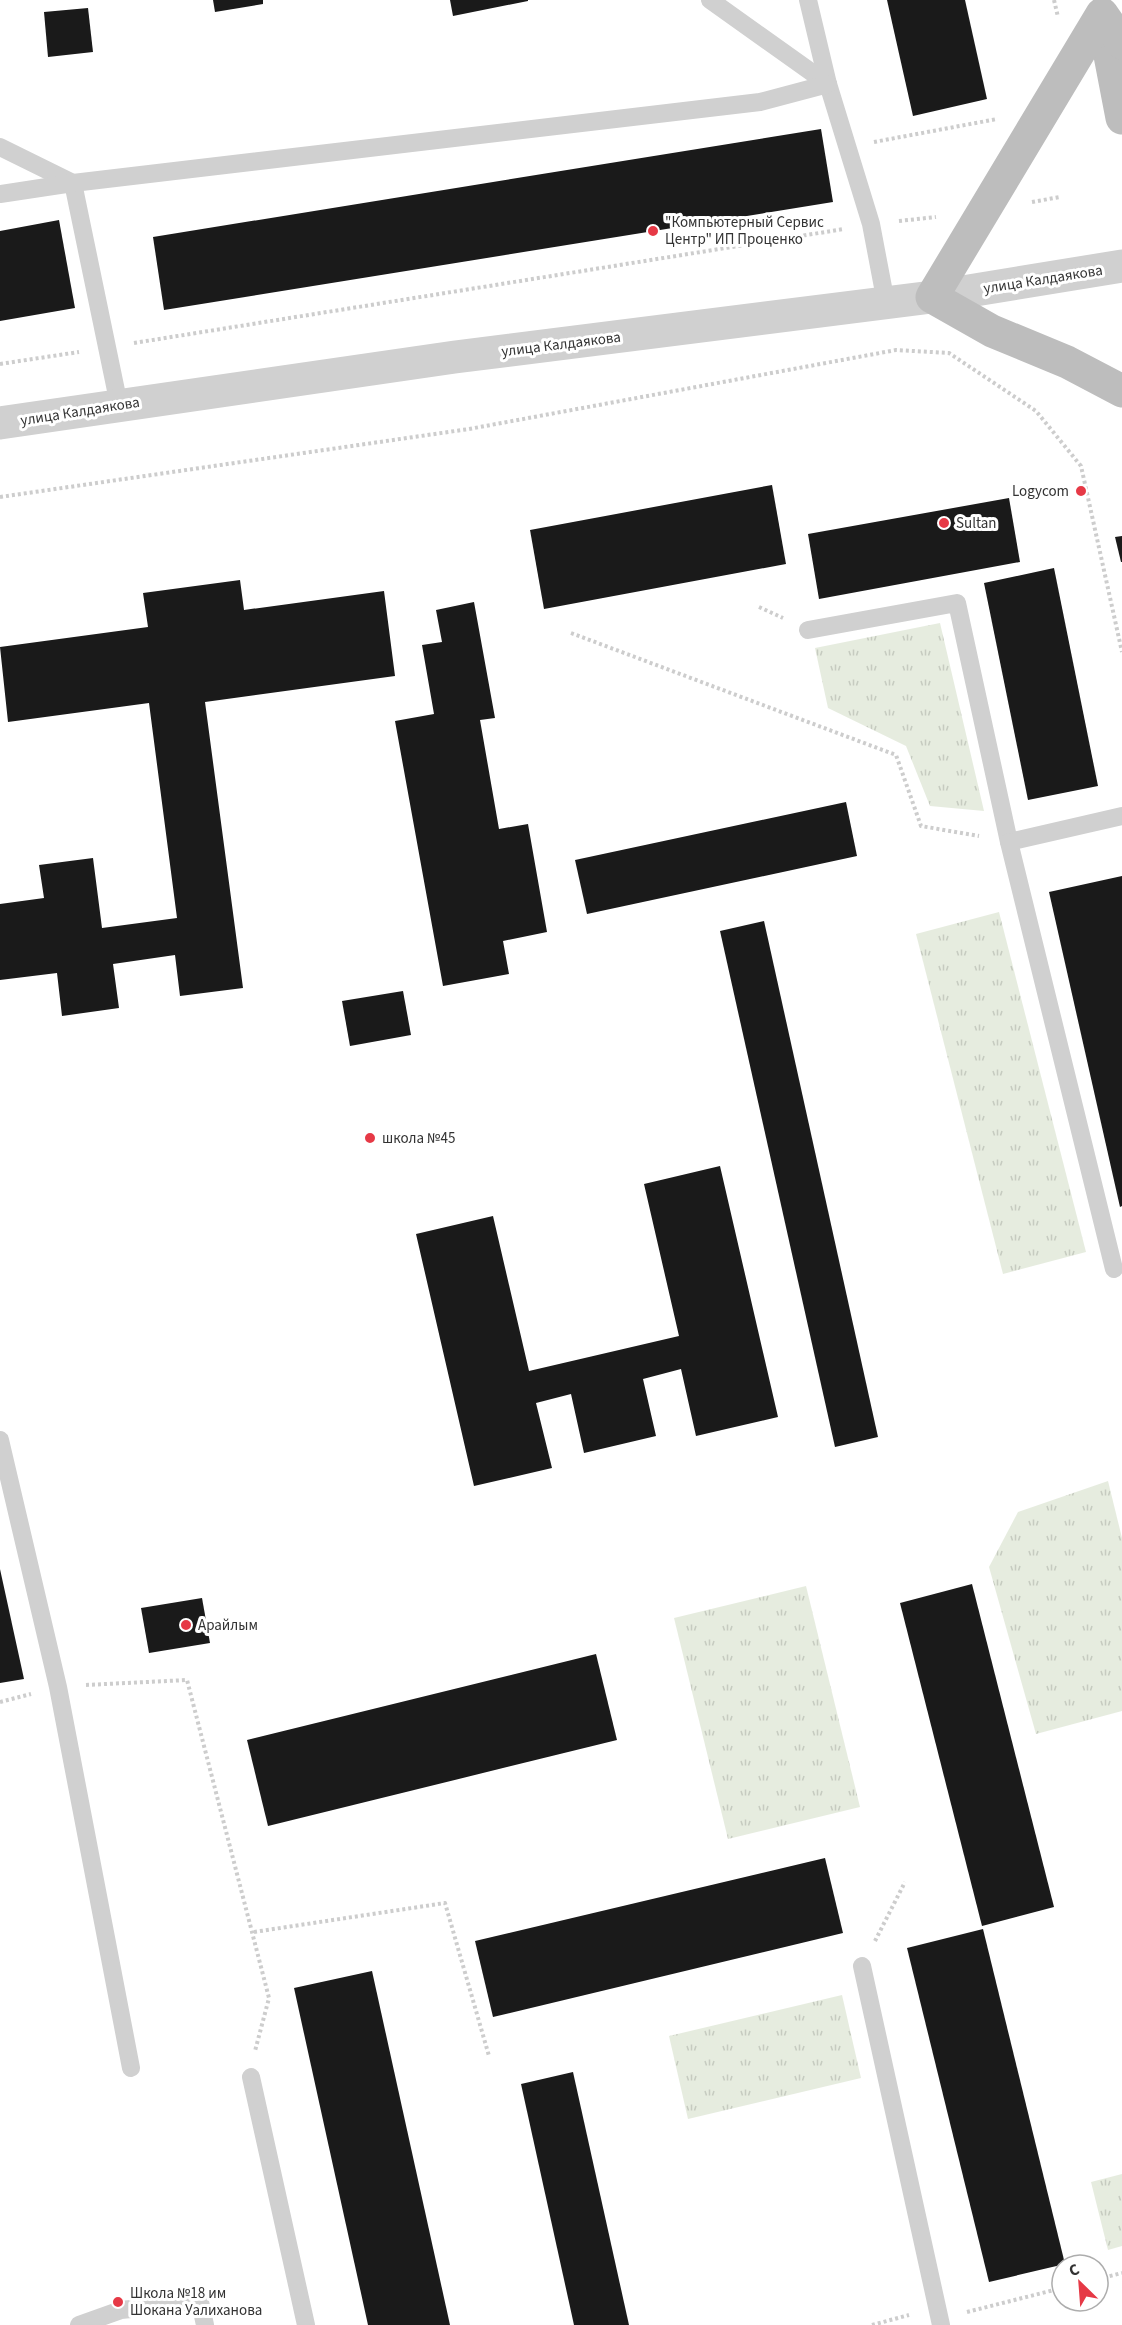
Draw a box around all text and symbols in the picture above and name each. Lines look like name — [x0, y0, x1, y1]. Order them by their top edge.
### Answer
place label: "Компьютерный Сервис Центр" ИП Проценко — [665, 212, 824, 250]
marker: "Компьютерный Сервис Центр" ИП Проценко — [646, 224, 660, 238]
street label: улица Калдаякова — [982, 260, 1104, 299]
street label: улица Калдаякова — [500, 327, 622, 362]
street label: улица Калдаякова — [19, 392, 141, 431]
place label: Logycom — [1012, 481, 1069, 502]
marker: Logycom — [1074, 484, 1088, 498]
place label: Sultan — [956, 513, 997, 534]
marker: Sultan — [937, 516, 951, 530]
place label: школа №45 — [382, 1128, 455, 1149]
marker: школа №45 — [363, 1131, 377, 1145]
place label: Арайлым — [198, 1615, 258, 1636]
marker: Арайлым — [179, 1618, 193, 1632]
north arrow — [1050, 2253, 1110, 2313]
text: С — [1065, 2258, 1083, 2282]
place label: Школа №18 им Шокана Уалиханова — [130, 2283, 262, 2321]
marker: Школа №18 им Шокана Уалиханова — [111, 2295, 125, 2309]

